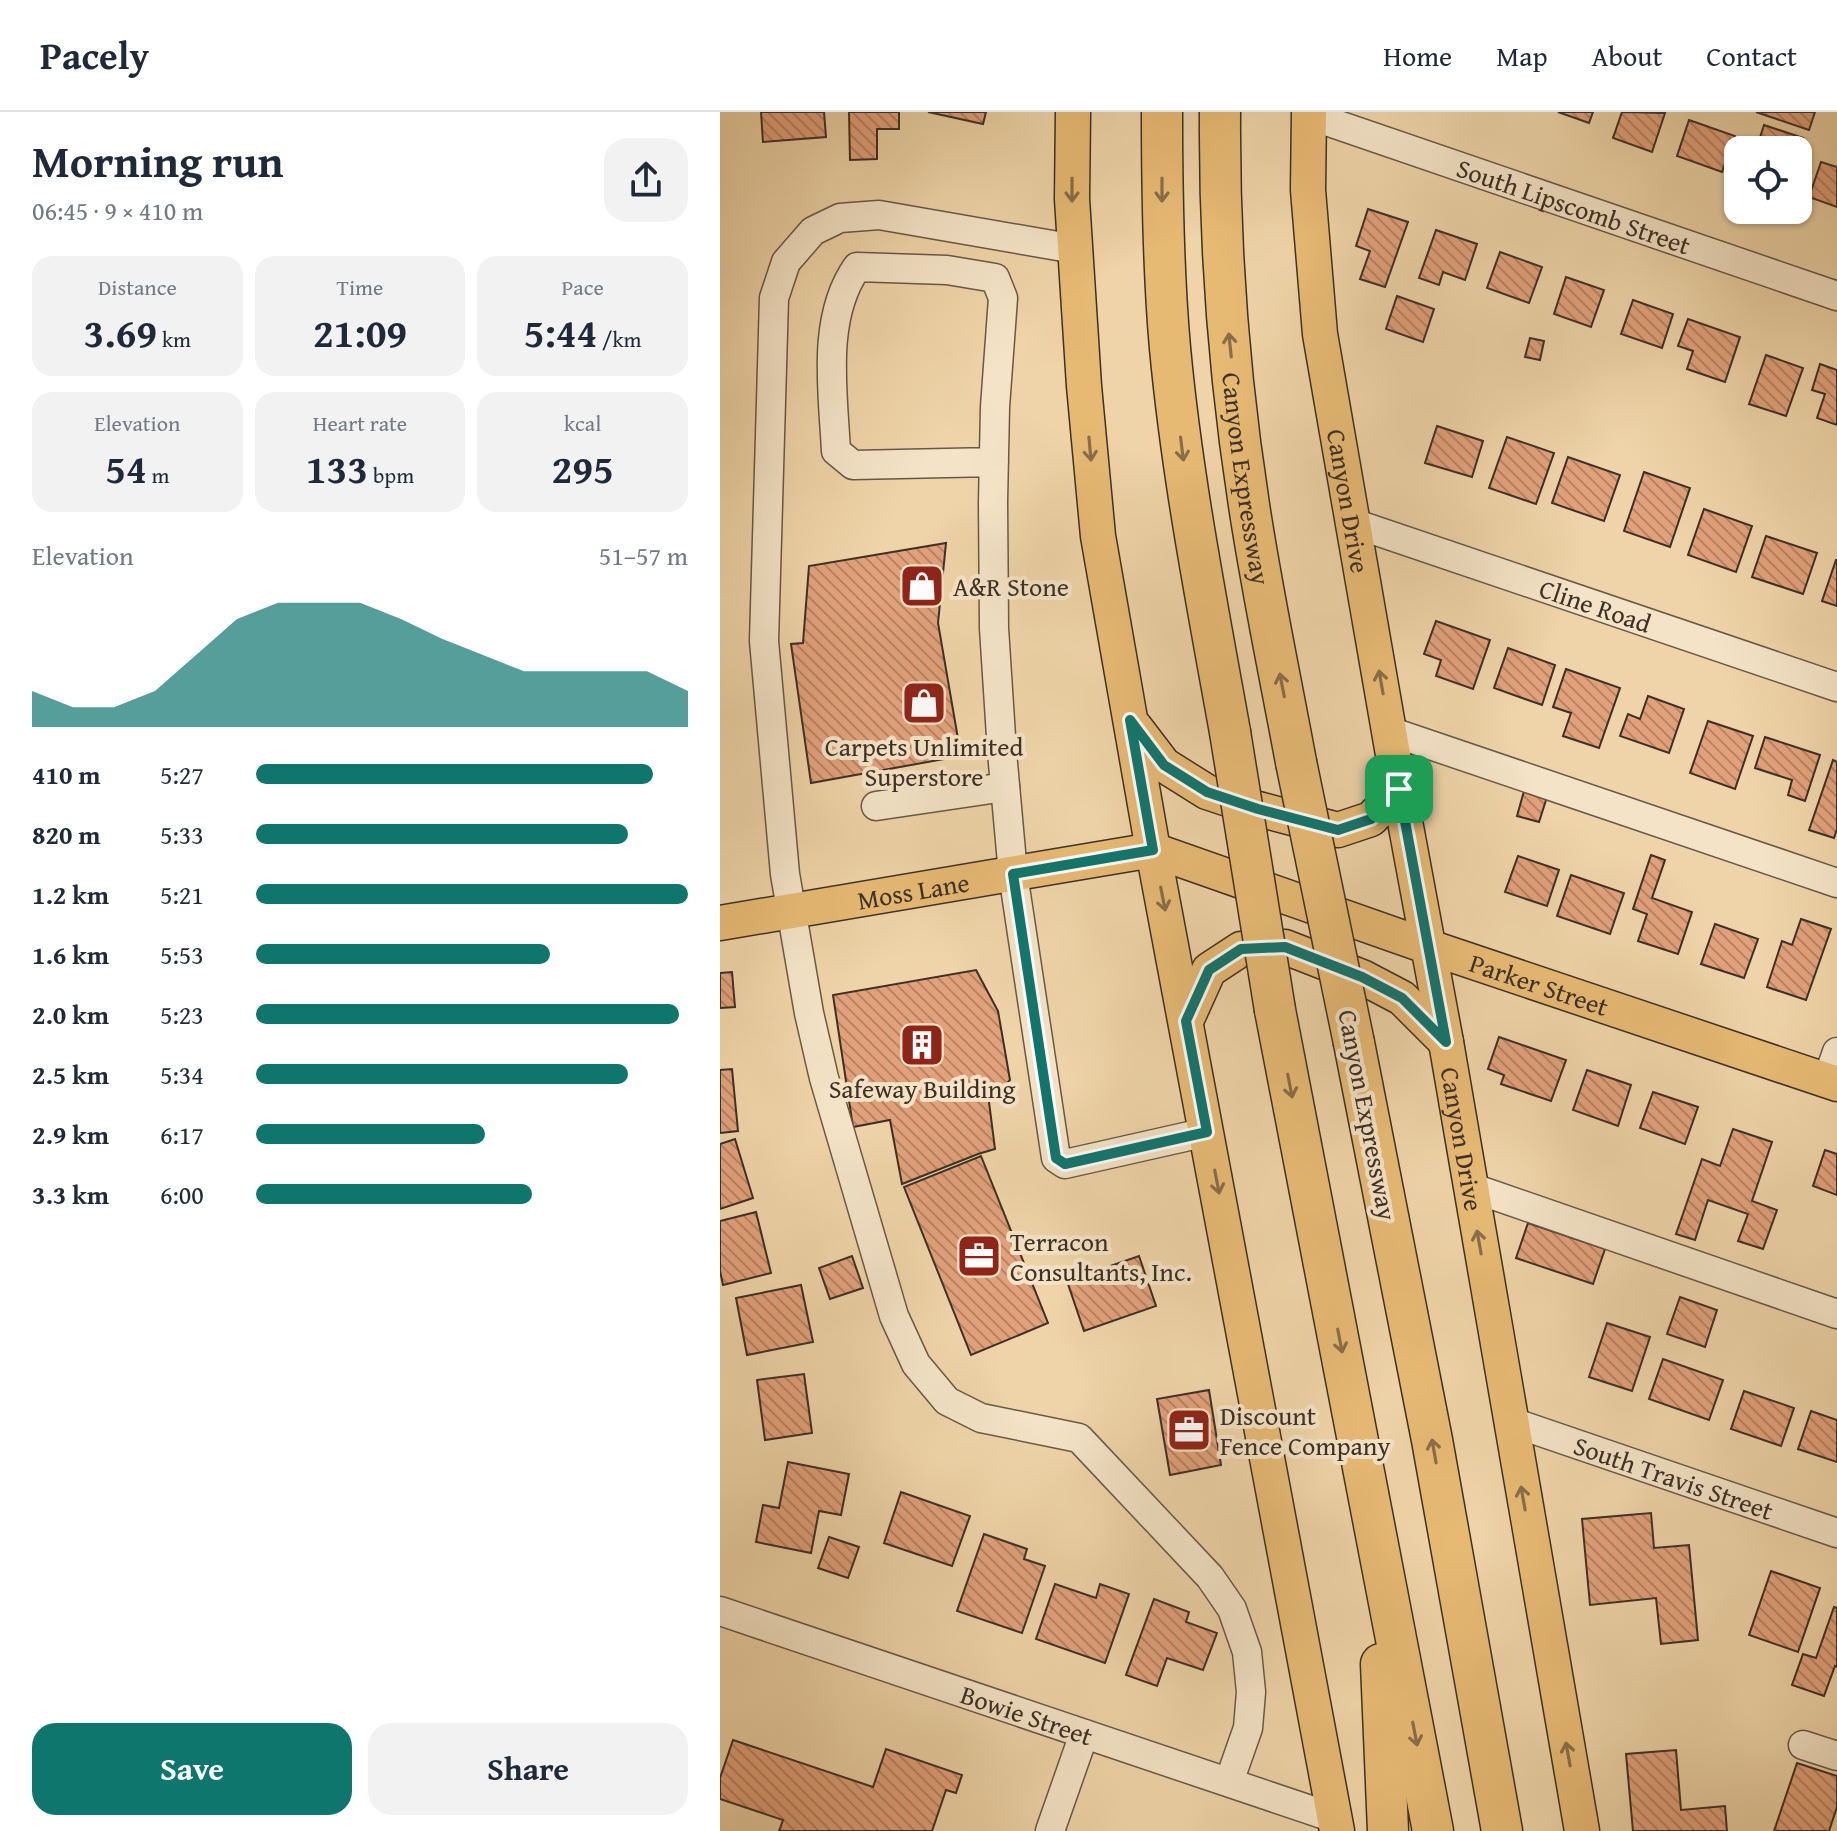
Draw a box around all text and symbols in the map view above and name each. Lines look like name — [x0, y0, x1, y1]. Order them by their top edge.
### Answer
text: Pacely — [40, 27, 149, 83]
text: Home — [1383, 35, 1452, 76]
text: Map — [1496, 35, 1548, 76]
text: About — [1592, 35, 1662, 76]
text: Contact — [1706, 35, 1797, 76]
text: Morning run — [32, 129, 283, 193]
map controls — [1724, 136, 1812, 224]
button: locate — [1724, 136, 1812, 224]
button: share — [604, 138, 688, 222]
street label: South Lipscomb Street — [1452, 148, 1696, 264]
one-way arrow — [1064, 176, 1080, 203]
one-way arrow — [1154, 176, 1170, 203]
text: 06:45 · 9 × 410 m — [32, 191, 203, 230]
text: Distance — [98, 271, 177, 303]
text: Time — [337, 271, 383, 303]
text: Pace — [562, 271, 604, 303]
text: 3.69 — [84, 303, 157, 362]
text: 21:09 — [313, 303, 407, 362]
text: 5:44 — [524, 303, 597, 362]
text: km — [157, 323, 191, 355]
text: /km — [597, 323, 642, 355]
one-way arrow — [1223, 332, 1238, 359]
street label: Canyon Expressway — [1213, 371, 1281, 588]
text: Elevation — [94, 407, 180, 439]
text: Heart rate — [313, 407, 407, 439]
text: kcal — [564, 407, 601, 439]
street label: Canyon Drive — [1317, 426, 1381, 576]
one-way arrow — [1082, 435, 1097, 462]
one-way arrow — [1175, 435, 1190, 462]
text: 54 — [105, 439, 147, 498]
text: 133 — [306, 439, 368, 498]
text: 295 — [552, 439, 614, 498]
text: m — [147, 459, 169, 491]
text: bpm — [368, 459, 414, 491]
text: Elevation — [32, 536, 134, 575]
text: 51–57 m — [599, 536, 688, 575]
shop icon: A&R Stone — [898, 562, 946, 610]
place label: A&R Stone — [953, 567, 1069, 606]
street label: Cline Road — [1534, 568, 1657, 642]
one-way arrow — [1372, 670, 1387, 696]
one-way arrow — [1274, 673, 1289, 698]
shop icon: Carpets Unlimited Superstore — [900, 679, 948, 727]
place label: Carpets Unlimited Superstore — [825, 727, 1023, 796]
text: 410 m — [32, 755, 100, 794]
text: 5:27 — [160, 755, 204, 794]
pin — [1365, 755, 1433, 823]
icon: arrive — [1377, 767, 1421, 811]
text: 820 m — [32, 815, 100, 854]
text: 5:33 — [160, 815, 204, 854]
street label: Moss Lane — [854, 862, 972, 919]
text: 1.2 km — [32, 875, 109, 914]
text: 5:21 — [160, 875, 204, 914]
one-way arrow — [1156, 886, 1171, 911]
text: 1.6 km — [32, 935, 109, 974]
text: 5:53 — [160, 935, 204, 974]
street label: Parker Street — [1465, 943, 1614, 1025]
text: 2.0 km — [32, 995, 109, 1034]
text: 5:23 — [160, 995, 204, 1034]
street label: Canyon Expressway — [1328, 1006, 1408, 1224]
building icon: Safeway Building — [898, 1021, 946, 1069]
text: 2.5 km — [32, 1055, 109, 1094]
text: 5:34 — [160, 1055, 204, 1094]
street label: Canyon Drive — [1431, 1064, 1494, 1214]
place label: Safeway Building — [829, 1069, 1015, 1108]
one-way arrow — [1283, 1073, 1298, 1099]
text: 2.9 km — [32, 1115, 109, 1154]
text: 6:17 — [160, 1115, 204, 1154]
one-way arrow — [1210, 1169, 1225, 1194]
text: 3.3 km — [32, 1175, 109, 1214]
text: 6:00 — [160, 1175, 204, 1214]
place label: Terracon Consultants, Inc. — [1010, 1222, 1192, 1291]
one-way arrow — [1471, 1230, 1486, 1255]
office icon: Terracon Consultants, Inc. — [955, 1232, 1003, 1280]
one-way arrow — [1334, 1328, 1349, 1354]
place label: Discount Fence Company — [1220, 1396, 1390, 1465]
office icon: Discount Fence Company — [1165, 1406, 1213, 1454]
street label: South Travis Street — [1569, 1425, 1779, 1529]
one-way arrow — [1426, 1439, 1441, 1464]
one-way arrow — [1514, 1486, 1529, 1511]
street label: Bowie Street — [956, 1674, 1098, 1755]
one-way arrow — [1409, 1721, 1424, 1747]
button: Save — [32, 1723, 352, 1815]
button: Share — [368, 1723, 688, 1815]
one-way arrow — [1560, 1742, 1575, 1767]

